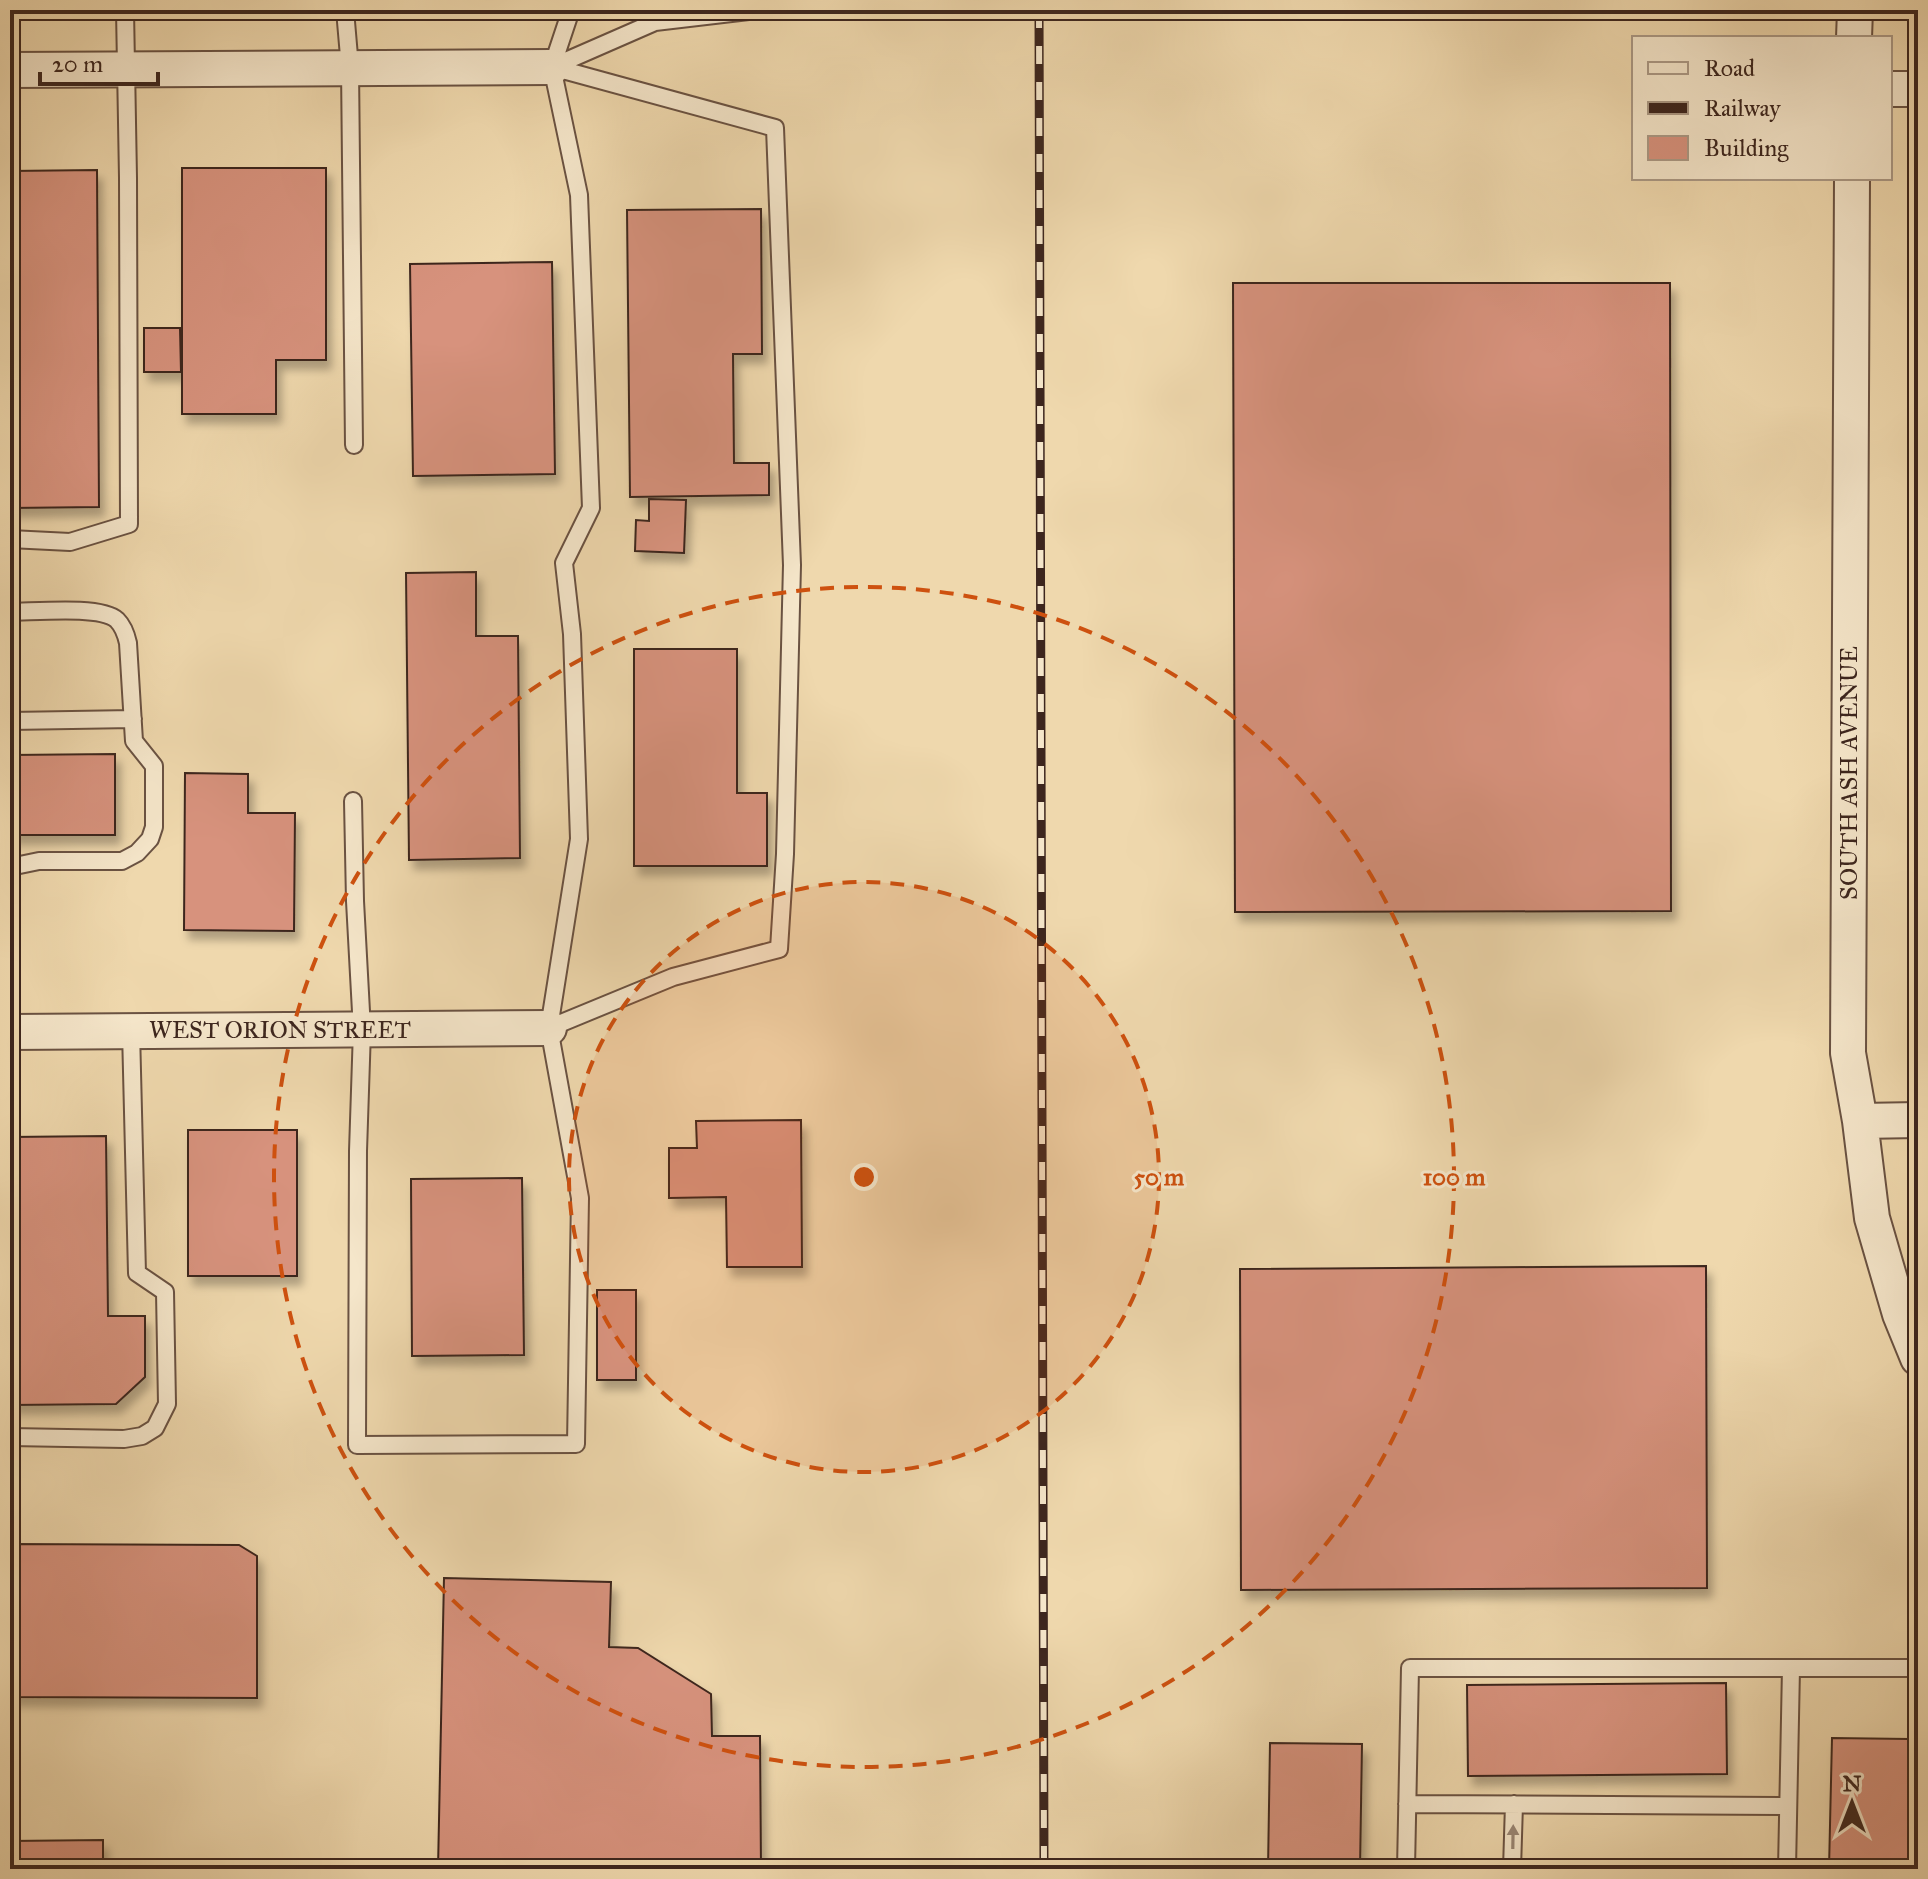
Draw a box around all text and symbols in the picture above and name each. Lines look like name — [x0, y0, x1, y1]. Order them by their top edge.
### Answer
scale bar — [40, 36, 158, 86]
legend — [1632, 36, 1892, 180]
text: 20 m — [52, 49, 103, 79]
text: Road — [1704, 53, 1755, 83]
text: Railway — [1704, 93, 1781, 123]
text: Building — [1704, 133, 1789, 163]
street label: SOUTH ASH AVENUE — [1834, 646, 1864, 900]
street label: WEST ORION STREET — [149, 1015, 411, 1045]
text: 50 m — [1134, 1162, 1185, 1192]
text: 100 m — [1423, 1162, 1486, 1192]
centre of rings — [850, 1163, 878, 1191]
north arrow — [1812, 1763, 1892, 1843]
text: N — [1843, 1770, 1862, 1797]
one-way arrow — [1507, 1824, 1519, 1849]

